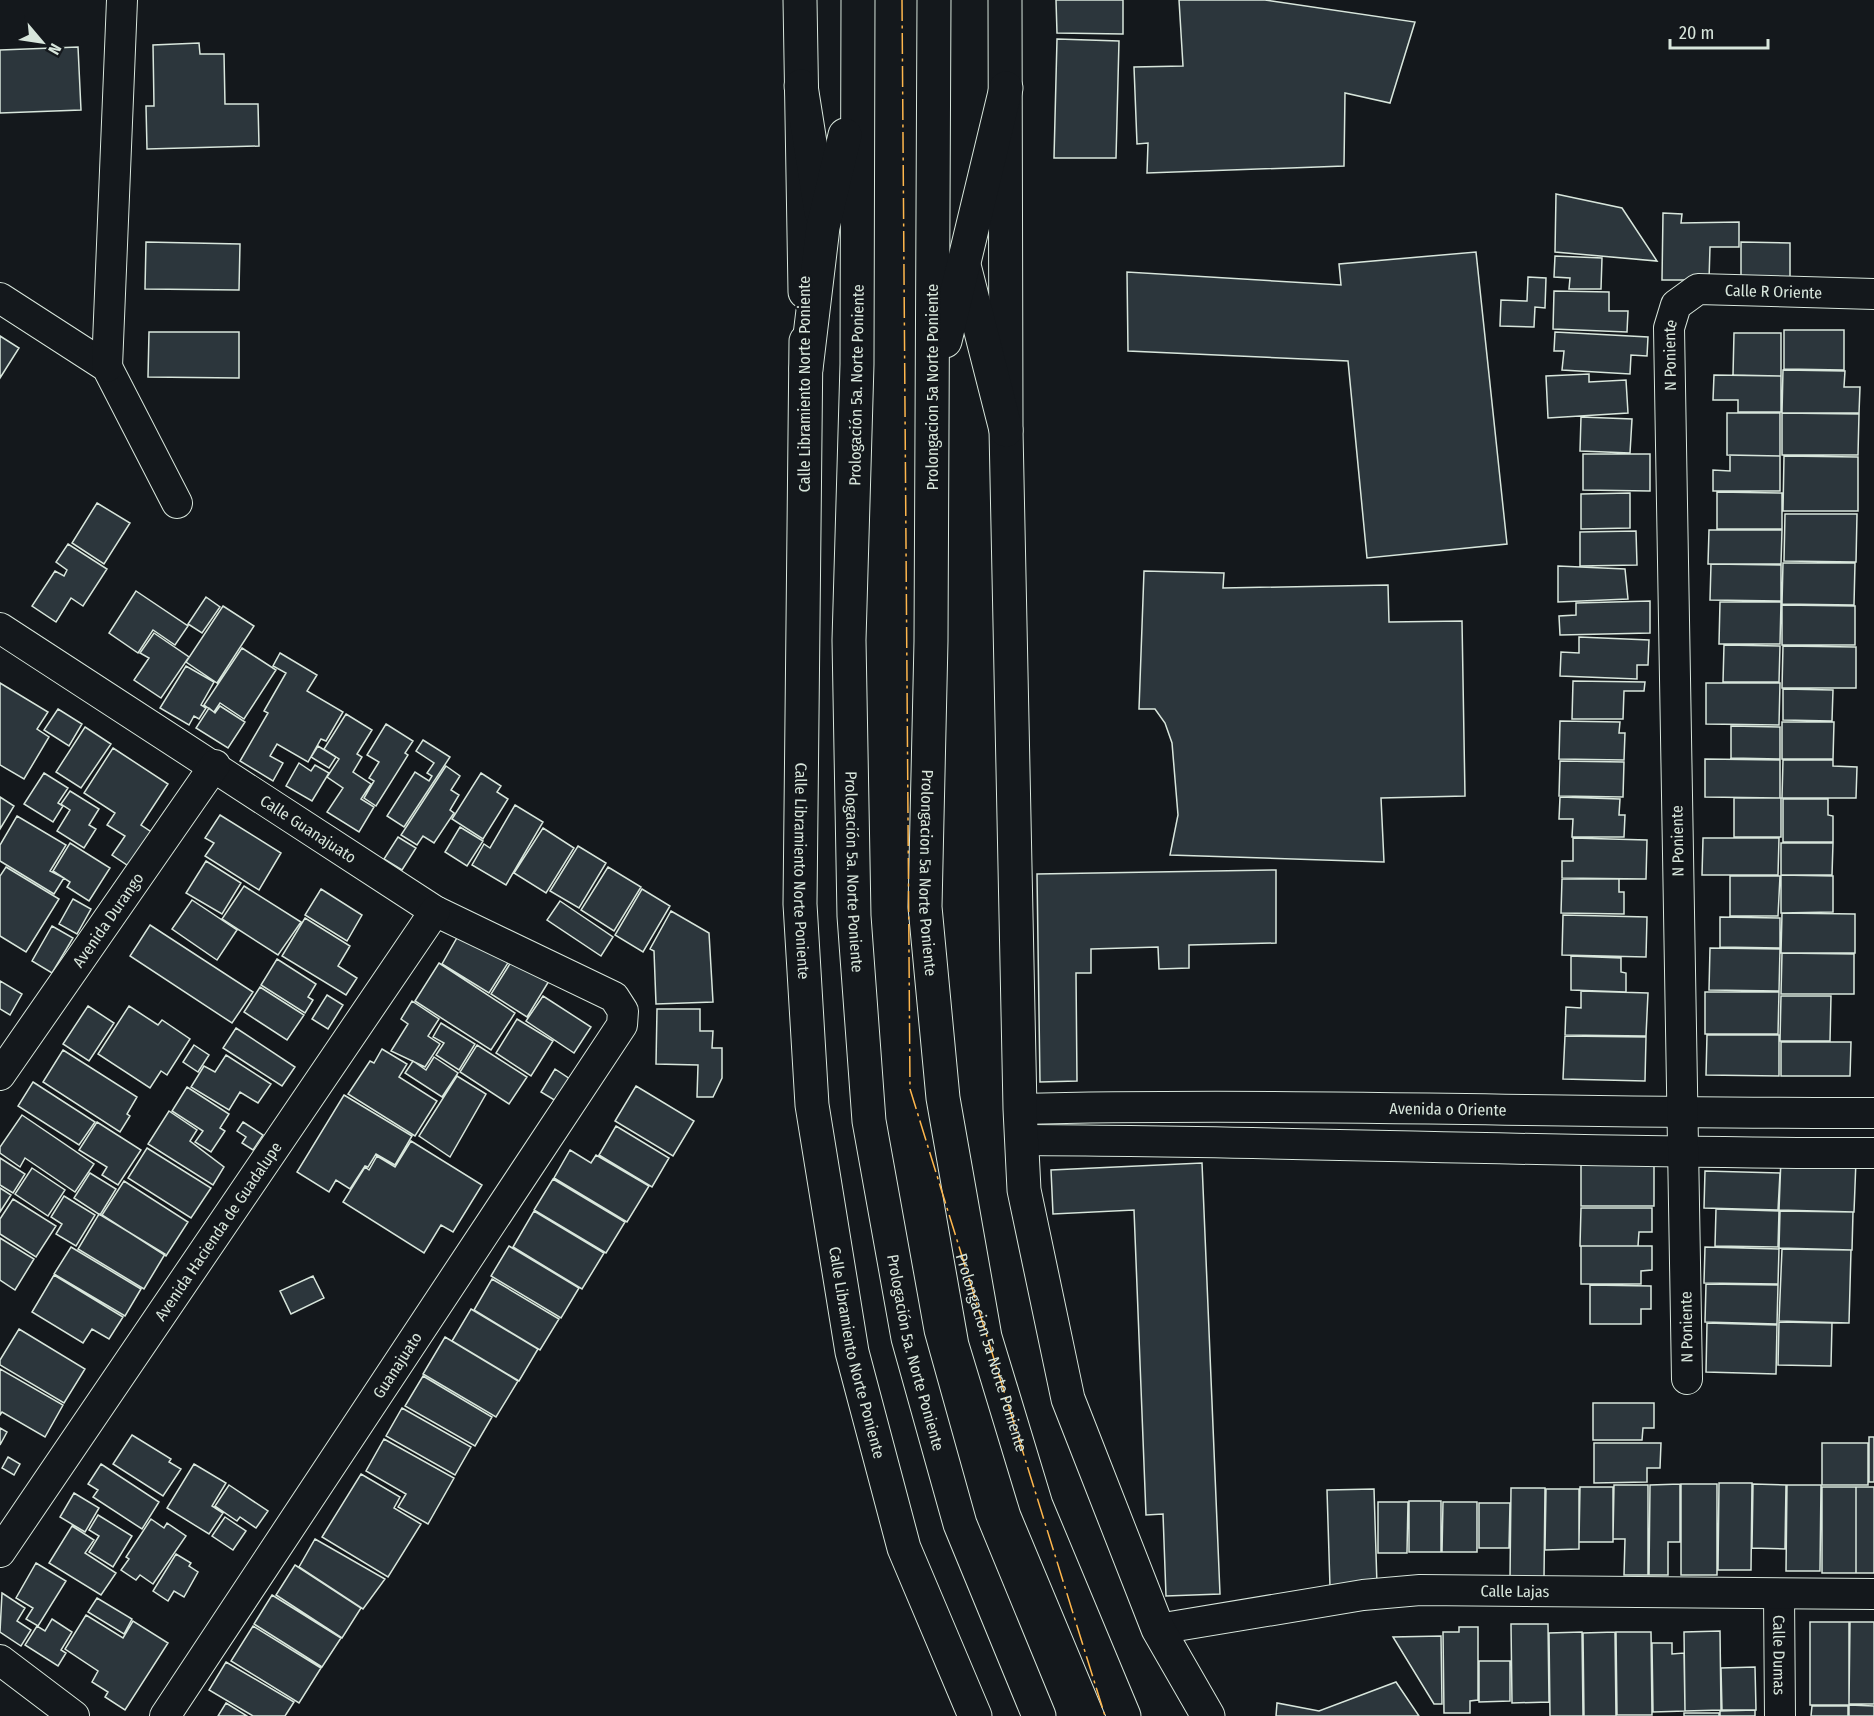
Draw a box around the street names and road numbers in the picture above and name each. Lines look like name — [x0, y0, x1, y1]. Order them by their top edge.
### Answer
street label: Calle Libramiento Norte Poniente — [795, 276, 814, 492]
street label: Calle R Oriente — [1725, 281, 1822, 303]
street label: Prologación 5a. Norte Poniente — [845, 284, 868, 486]
street label: Prolongacion 5a Norte Poniente — [923, 284, 942, 490]
street label: N Poniente — [1660, 317, 1681, 391]
street label: Calle Libramiento Norte Poniente — [790, 763, 813, 980]
street label: Prolongacion 5a Norte Poniente — [915, 769, 940, 977]
street label: Prologación 5a. Norte Poniente — [841, 771, 867, 973]
street label: Calle Guanajuato — [257, 791, 360, 867]
street label: N Poniente — [1667, 805, 1688, 877]
street label: Avenida Durango — [69, 869, 147, 971]
street label: Avenida o Oriente — [1389, 1099, 1507, 1120]
street label: Avenida Hacienda de Guadalupe — [151, 1138, 286, 1324]
street label: Calle Libramiento Norte Poniente — [825, 1245, 889, 1461]
street label: Prolongacion 5a Norte Poniente — [952, 1251, 1031, 1454]
street label: Prologación 5a. Norte Poniente — [883, 1253, 948, 1453]
street label: N Poniente — [1676, 1291, 1697, 1363]
street label: Guanajuato — [369, 1329, 426, 1402]
street label: Calle Lajas — [1480, 1582, 1550, 1601]
street label: Calle Dumas — [1769, 1615, 1789, 1695]

